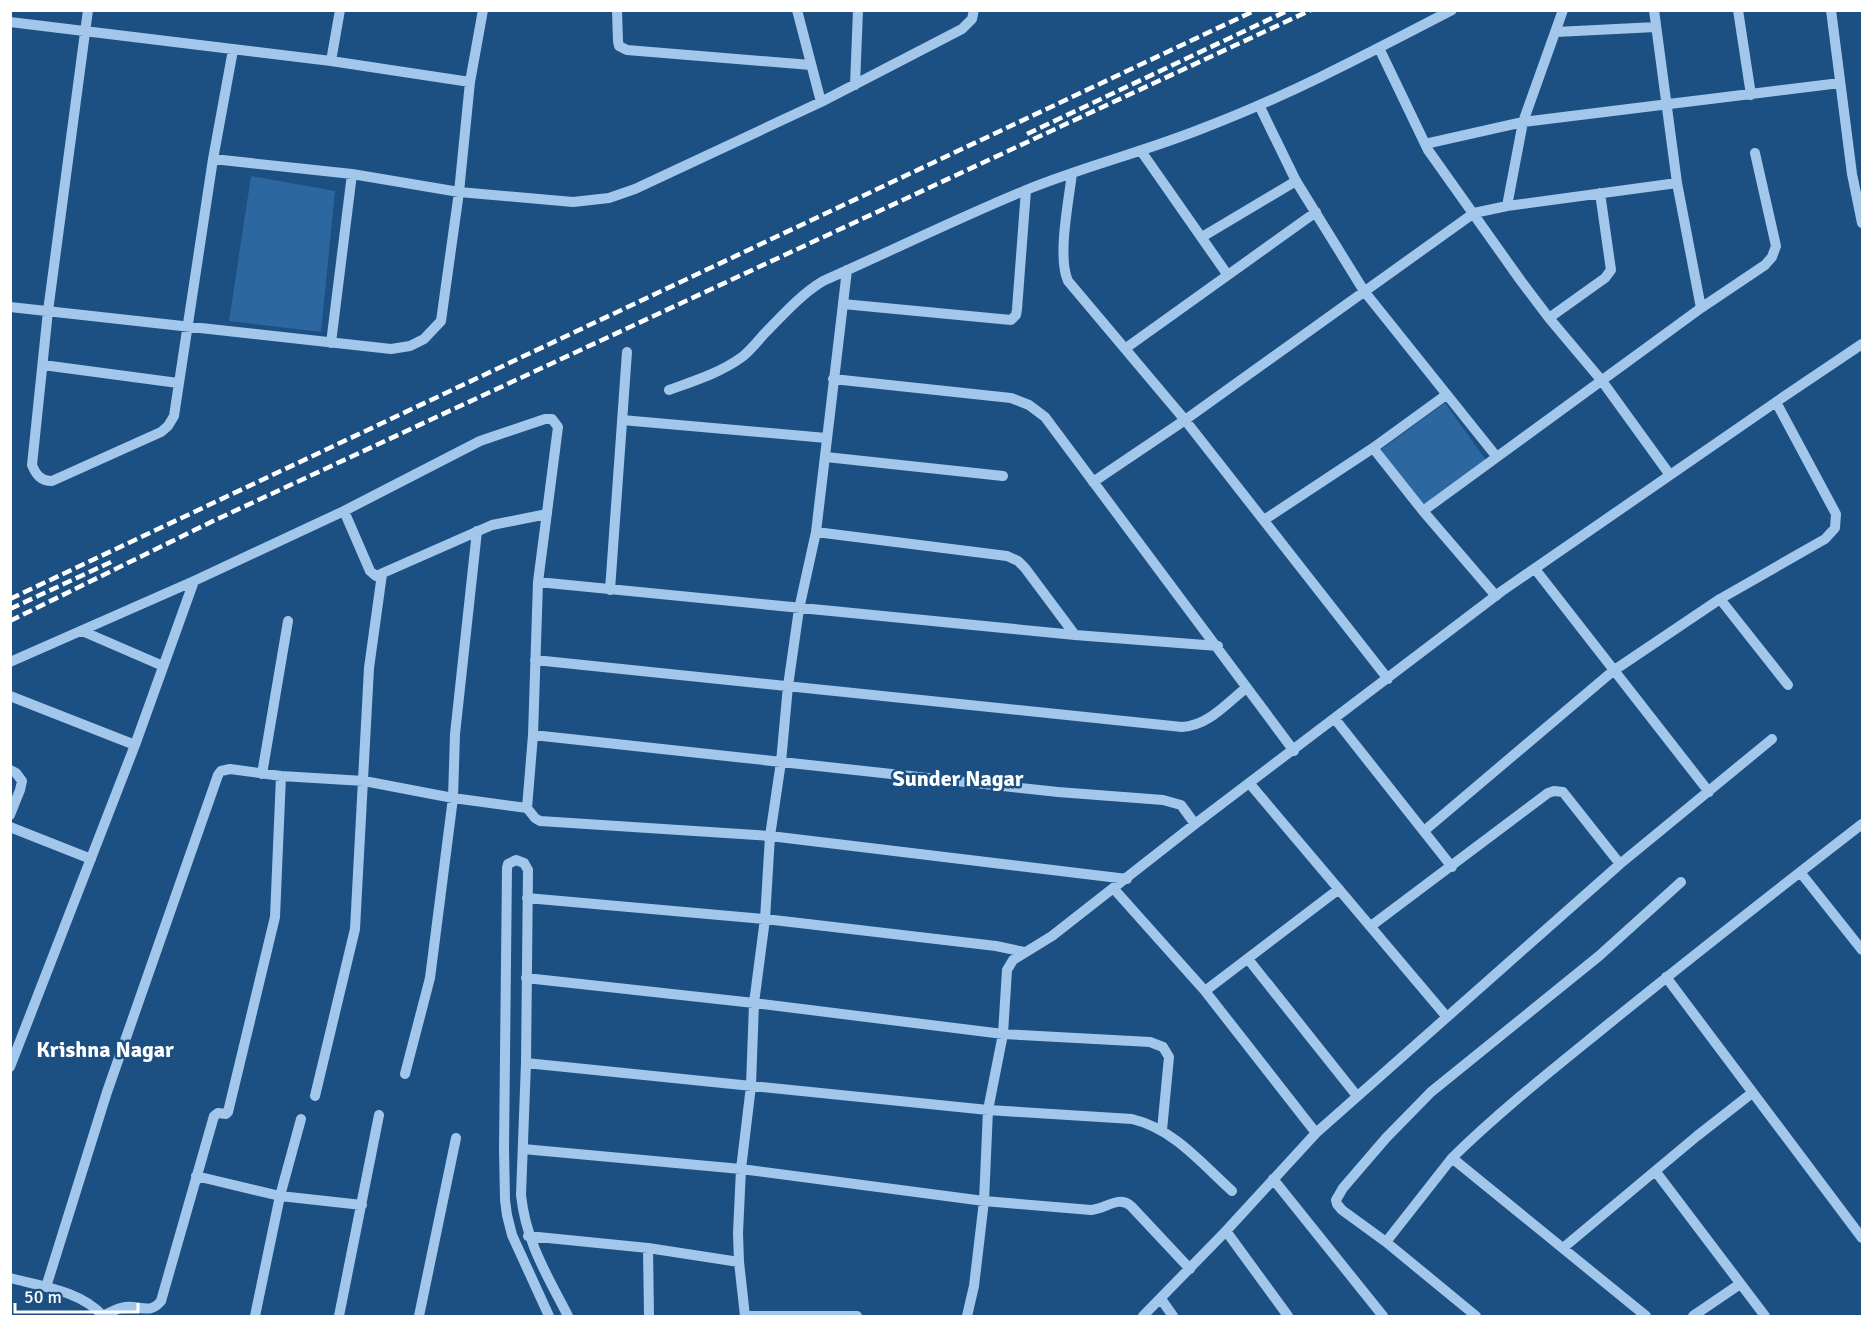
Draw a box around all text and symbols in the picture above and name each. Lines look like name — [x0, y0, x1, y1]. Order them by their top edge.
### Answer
district label: Sunder Nagar — [892, 765, 1024, 792]
district label: Krishna Nagar — [36, 1036, 174, 1063]
scale bar — [15, 1276, 138, 1314]
text: 50 m — [24, 1286, 62, 1308]

